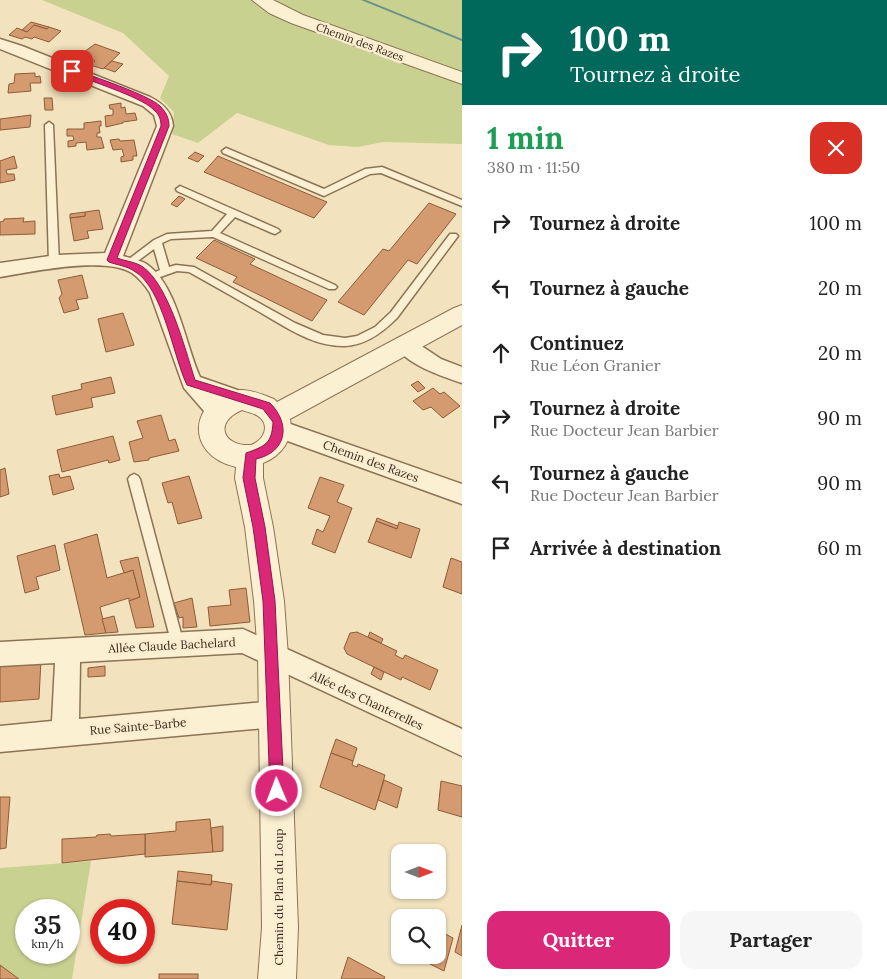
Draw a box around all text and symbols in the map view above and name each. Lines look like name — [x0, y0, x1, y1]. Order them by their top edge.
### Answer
text: 100 m — [570, 16, 670, 61]
street label: Chemin des Razes — [314, 20, 406, 64]
icon: right — [487, 20, 552, 85]
pin — [51, 50, 93, 92]
icon: arrive — [58, 57, 86, 85]
text: Tournez à droite — [570, 60, 740, 88]
text: 1 min — [487, 119, 564, 157]
button: close — [810, 122, 862, 174]
text: 380 m · 11:50 — [487, 157, 580, 177]
icon: right — [487, 209, 515, 237]
text: Tournez à droite — [530, 211, 680, 235]
text: 100 m — [810, 211, 862, 235]
icon: left — [487, 274, 515, 302]
text: Tournez à gauche — [530, 276, 689, 300]
text: 20 m — [818, 276, 862, 300]
text: Continuez — [530, 331, 624, 355]
icon: ahead — [487, 339, 515, 367]
text: 20 m — [818, 341, 862, 365]
text: Rue Léon Granier — [530, 355, 661, 375]
text: Tournez à droite — [530, 396, 680, 420]
icon: right — [487, 404, 515, 432]
text: 90 m — [817, 406, 862, 430]
text: Rue Docteur Jean Barbier — [530, 420, 719, 440]
street label: Chemin des Razes — [321, 437, 421, 485]
text: Tournez à gauche — [530, 461, 689, 485]
icon: left — [487, 469, 515, 497]
text: 90 m — [817, 471, 862, 495]
text: Rue Docteur Jean Barbier — [530, 485, 719, 505]
icon: arrive — [487, 534, 515, 562]
text: Arrivée à destination — [530, 536, 721, 560]
text: 60 m — [817, 536, 862, 560]
street label: Allée Claude Bachelard — [107, 634, 236, 656]
street label: Allée des Chanterelles — [307, 667, 426, 733]
street label: Rue Sainte-Barbe — [89, 714, 187, 738]
position arrow — [250, 764, 302, 816]
street label: Chemin du Plan du Loup — [271, 829, 286, 966]
north arrow — [391, 844, 446, 899]
map controls — [391, 844, 446, 964]
speed limit sign: 40 — [90, 899, 155, 964]
text: 35 — [34, 909, 61, 941]
button: search — [391, 909, 446, 964]
button: Quitter — [487, 911, 670, 969]
button: Partager — [680, 911, 862, 969]
text: km/h — [31, 936, 64, 951]

